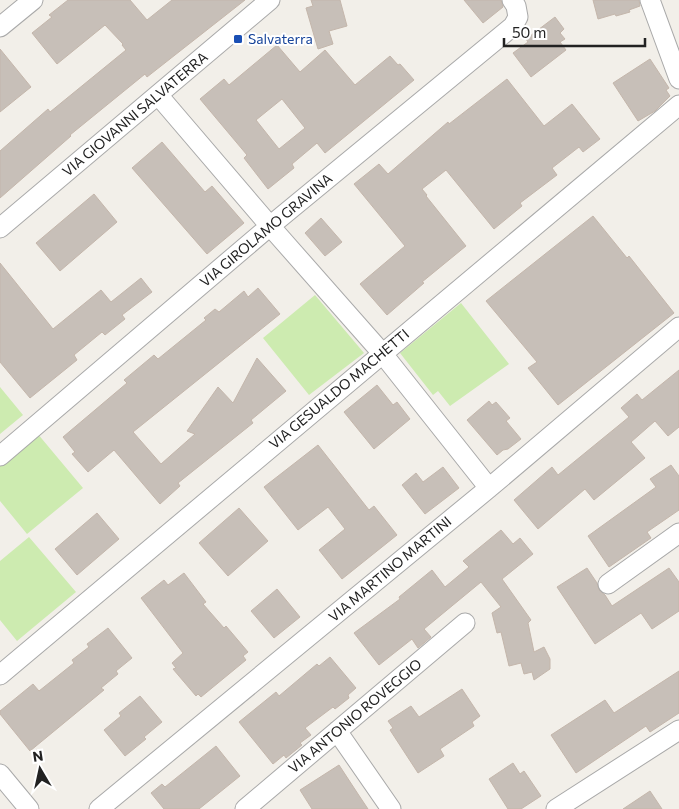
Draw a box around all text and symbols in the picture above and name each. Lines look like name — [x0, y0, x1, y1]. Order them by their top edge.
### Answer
scale bar — [504, 15, 645, 47]
text: 50 m — [512, 23, 546, 41]
place label: Salvaterra — [248, 30, 313, 47]
marker: Salvaterra — [232, 33, 244, 45]
street label: VIA GIOVANNI SALVATERRA — [58, 48, 211, 179]
street label: VIA GIROLAMO GRAVINA — [196, 169, 336, 290]
street label: VIA GESUALDO MACHETTI — [265, 325, 412, 452]
street label: VIA MARTINO MARTINI — [325, 512, 455, 625]
street label: VIA ANTONIO ROVEGGIO — [285, 655, 425, 776]
north arrow — [15, 744, 65, 794]
text: N — [31, 746, 44, 765]

